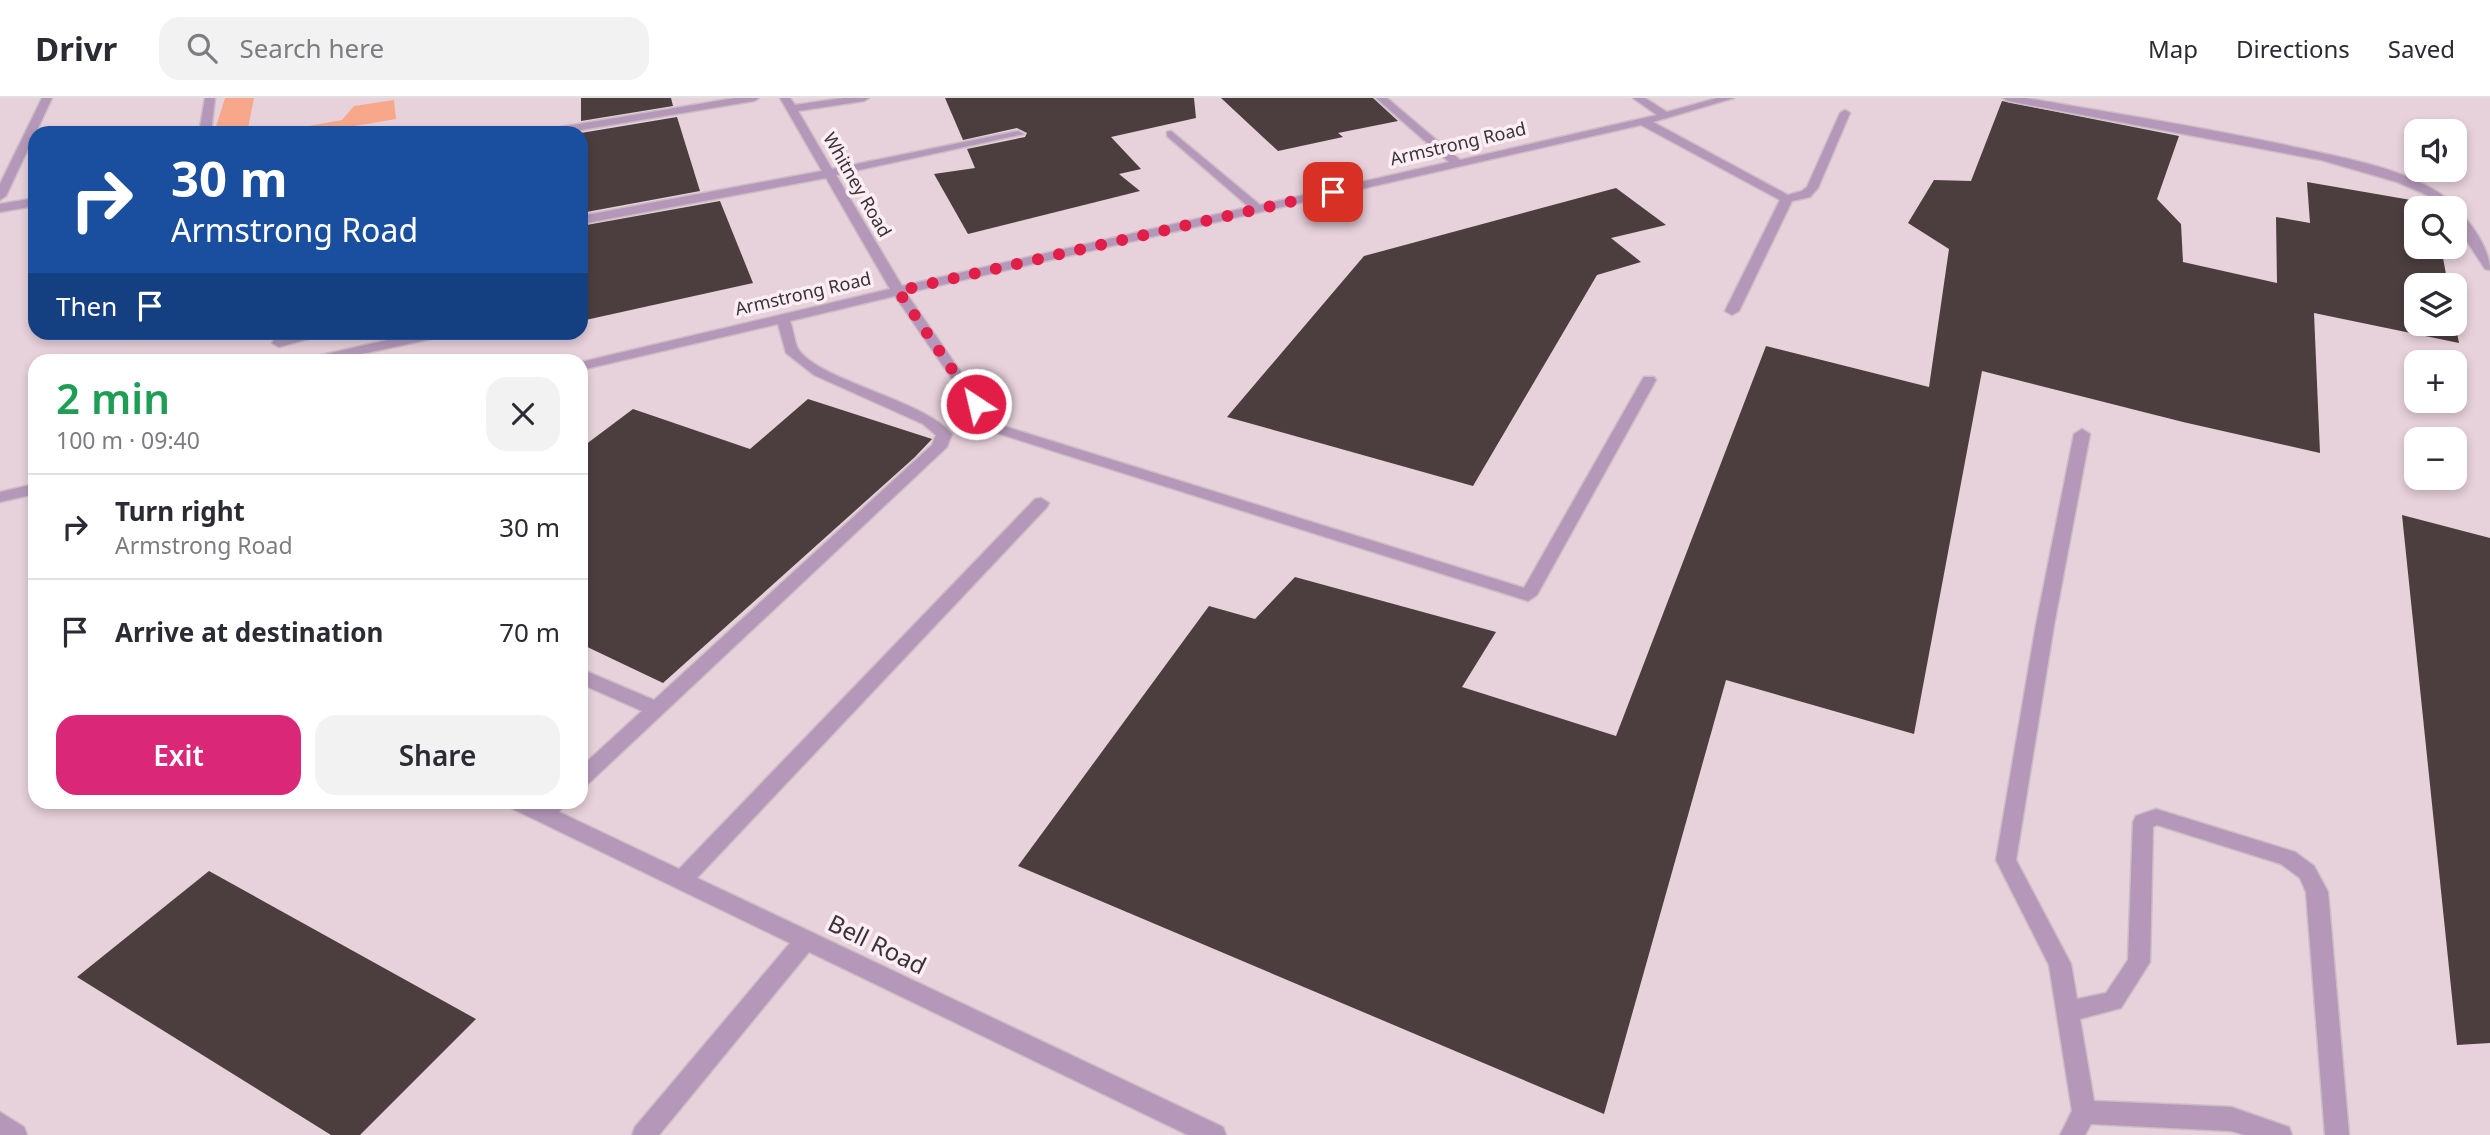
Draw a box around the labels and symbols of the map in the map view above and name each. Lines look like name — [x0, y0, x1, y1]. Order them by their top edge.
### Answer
street label: Armstrong Road — [1387, 116, 1528, 170]
street label: Whitney Road — [818, 128, 898, 241]
pin — [1303, 162, 1363, 222]
street label: Armstrong Road — [732, 266, 873, 320]
position arrow — [939, 367, 1013, 441]
street label: Bell Road — [823, 906, 932, 982]

